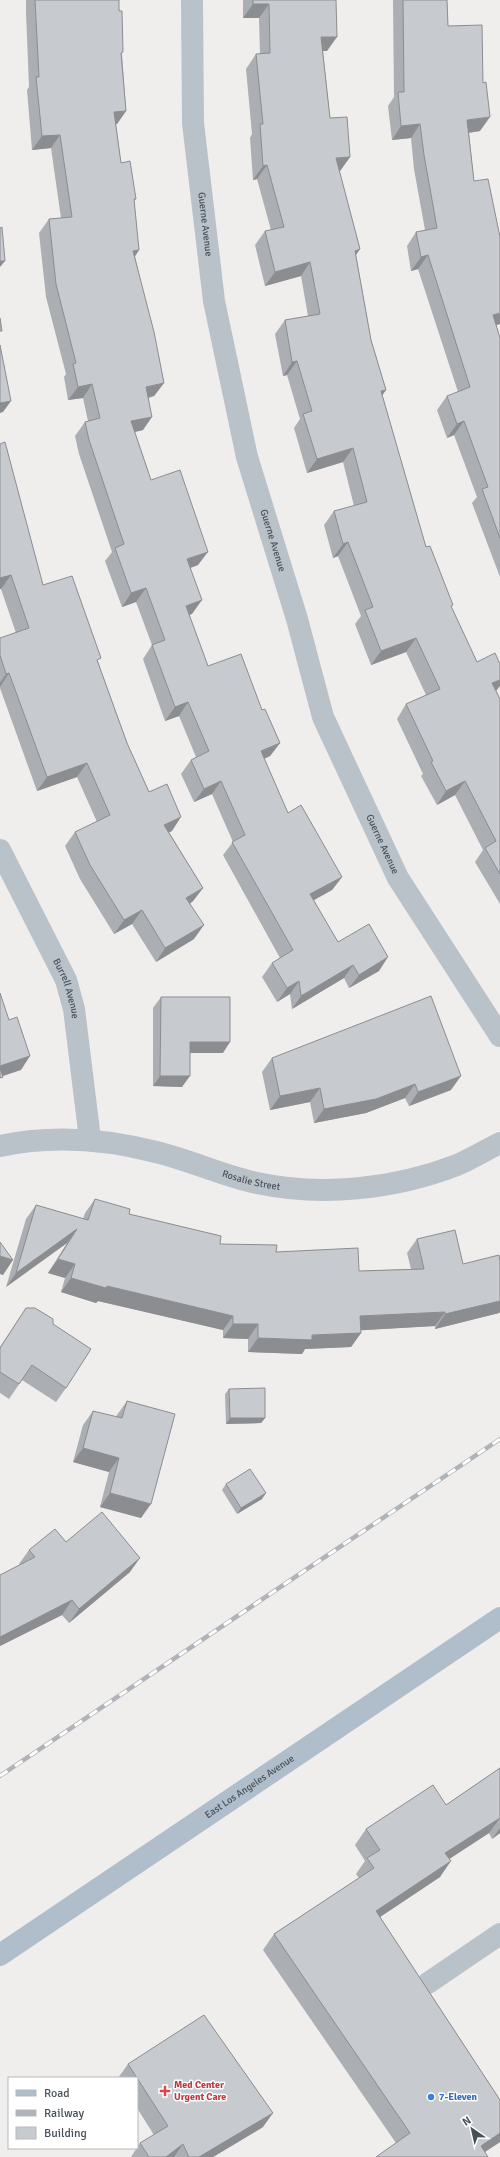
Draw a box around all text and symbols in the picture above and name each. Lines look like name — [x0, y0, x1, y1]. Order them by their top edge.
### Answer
street label: Guerne Avenue — [195, 192, 215, 257]
street label: Guerne Avenue — [257, 508, 288, 573]
street label: Guerne Avenue — [363, 812, 401, 876]
street label: Burrell Avenue — [50, 956, 81, 1019]
street label: Rosalie Street — [221, 1168, 282, 1193]
street label: East Los Angeles Avenue — [203, 1752, 297, 1821]
legend — [8, 2077, 138, 2149]
place label: Med Center Urgent Care — [174, 2079, 226, 2103]
marker: Med Center Urgent Care — [159, 2085, 171, 2097]
text: Road — [44, 2086, 70, 2101]
place label: 7-Eleven — [439, 2091, 477, 2103]
marker: 7-Eleven — [426, 2092, 436, 2102]
text: Railway — [44, 2106, 84, 2121]
north arrow — [452, 2109, 492, 2149]
text: N — [460, 2114, 473, 2129]
text: Building — [44, 2126, 87, 2141]

